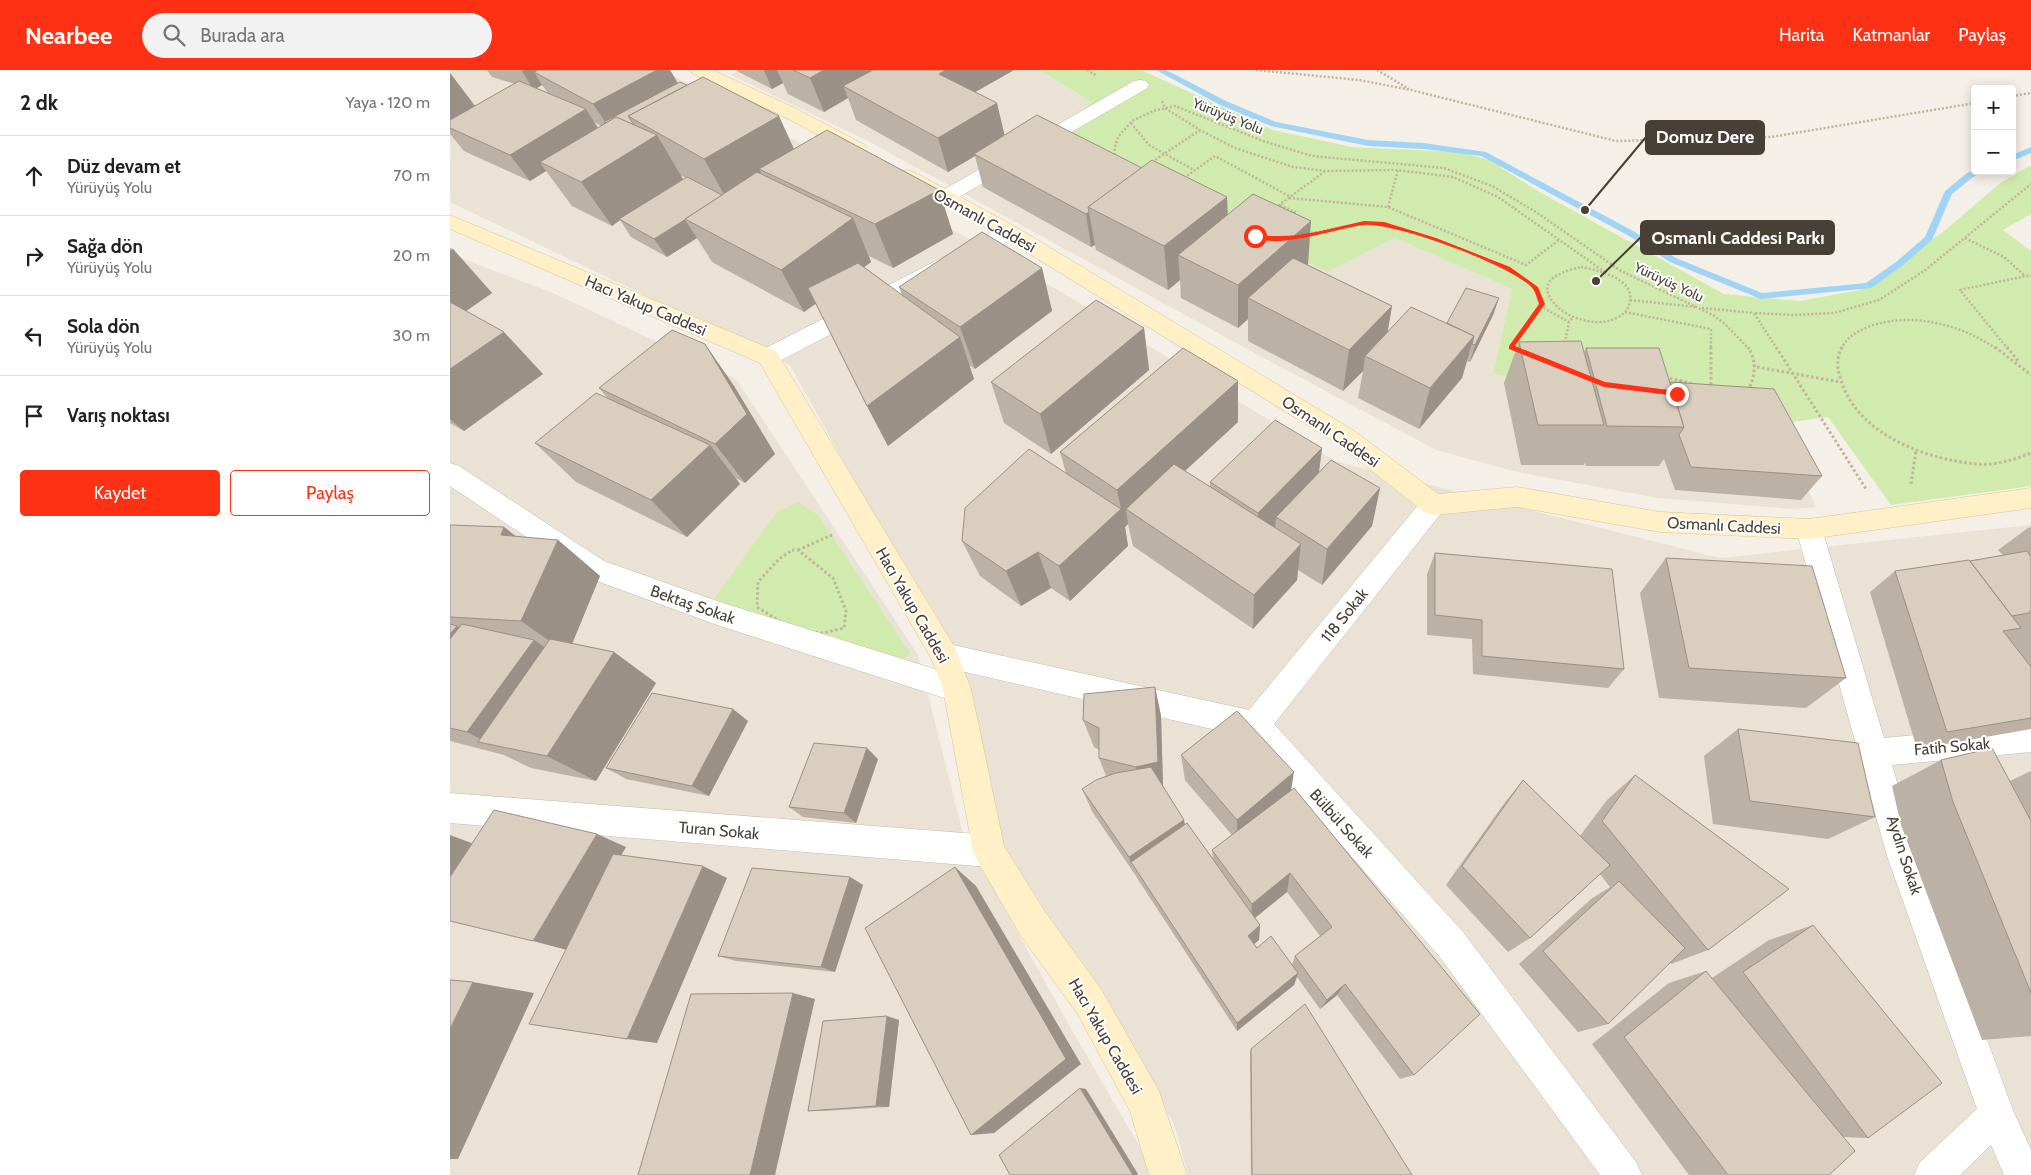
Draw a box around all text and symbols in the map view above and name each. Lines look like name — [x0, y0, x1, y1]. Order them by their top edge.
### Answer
search box — [142, 13, 492, 58]
text: Nearbee — [25, 21, 112, 50]
icon: search — [160, 21, 188, 49]
text: Burada ara — [200, 24, 285, 47]
text: Harita — [1779, 24, 1824, 46]
text: Katmanlar — [1852, 24, 1930, 46]
text: Paylaş — [1958, 24, 2006, 46]
map controls — [1971, 85, 2016, 175]
button: + — [1971, 85, 2016, 130]
text: 2 dk — [20, 90, 58, 115]
text: Yaya · 120 m — [346, 93, 430, 112]
street label: Yürüyüş Yolu — [1189, 93, 1266, 138]
callout: Domuz Dere — [1646, 121, 1764, 154]
text: Domuz Dere — [1656, 126, 1754, 148]
button: − — [1971, 130, 2016, 175]
text: Düz devam et — [67, 155, 181, 178]
icon: ahead — [20, 162, 48, 190]
text: 70 m — [393, 166, 430, 185]
text: Yürüyüş Yolu — [67, 178, 152, 197]
street label: Osmanlı Caddesi — [930, 185, 1039, 256]
callout: Osmanlı Caddesi Parkı — [1641, 221, 1834, 254]
route start — [1244, 225, 1267, 248]
text: Osmanlı Caddesi Parkı — [1651, 227, 1825, 249]
text: Sağa dön — [67, 235, 143, 258]
icon: right — [20, 242, 48, 270]
text: 20 m — [393, 246, 430, 265]
text: Yürüyüş Yolu — [67, 258, 152, 277]
street label: Yürüyüş Yolu — [1631, 258, 1707, 306]
street label: Hacı Yakup Caddesi — [582, 271, 710, 340]
text: Sola dön — [67, 315, 140, 338]
icon: left — [20, 322, 48, 350]
text: 30 m — [393, 326, 430, 345]
text: Yürüyüş Yolu — [67, 338, 152, 357]
route end — [1666, 383, 1689, 406]
street label: Osmanlı Caddesi — [1278, 392, 1383, 471]
icon: arrive — [20, 402, 48, 430]
text: Varış noktası — [67, 404, 170, 427]
button: Kaydet — [20, 470, 220, 516]
button: Paylaş — [230, 470, 430, 516]
street label: Osmanlı Caddesi — [1667, 513, 1781, 538]
street label: Hacı Yakup Caddesi — [872, 544, 953, 666]
street label: Bektaş Sokak — [648, 581, 738, 628]
street label: 118 Sokak — [1317, 584, 1372, 646]
street label: Fatih Sokak — [1913, 734, 1992, 759]
street label: Bülbül Sokak — [1306, 785, 1378, 862]
street label: Aydın Sokak — [1883, 813, 1926, 898]
street label: Turan Sokak — [678, 818, 761, 844]
street label: Hacı Yakup Caddesi — [1065, 975, 1146, 1097]

